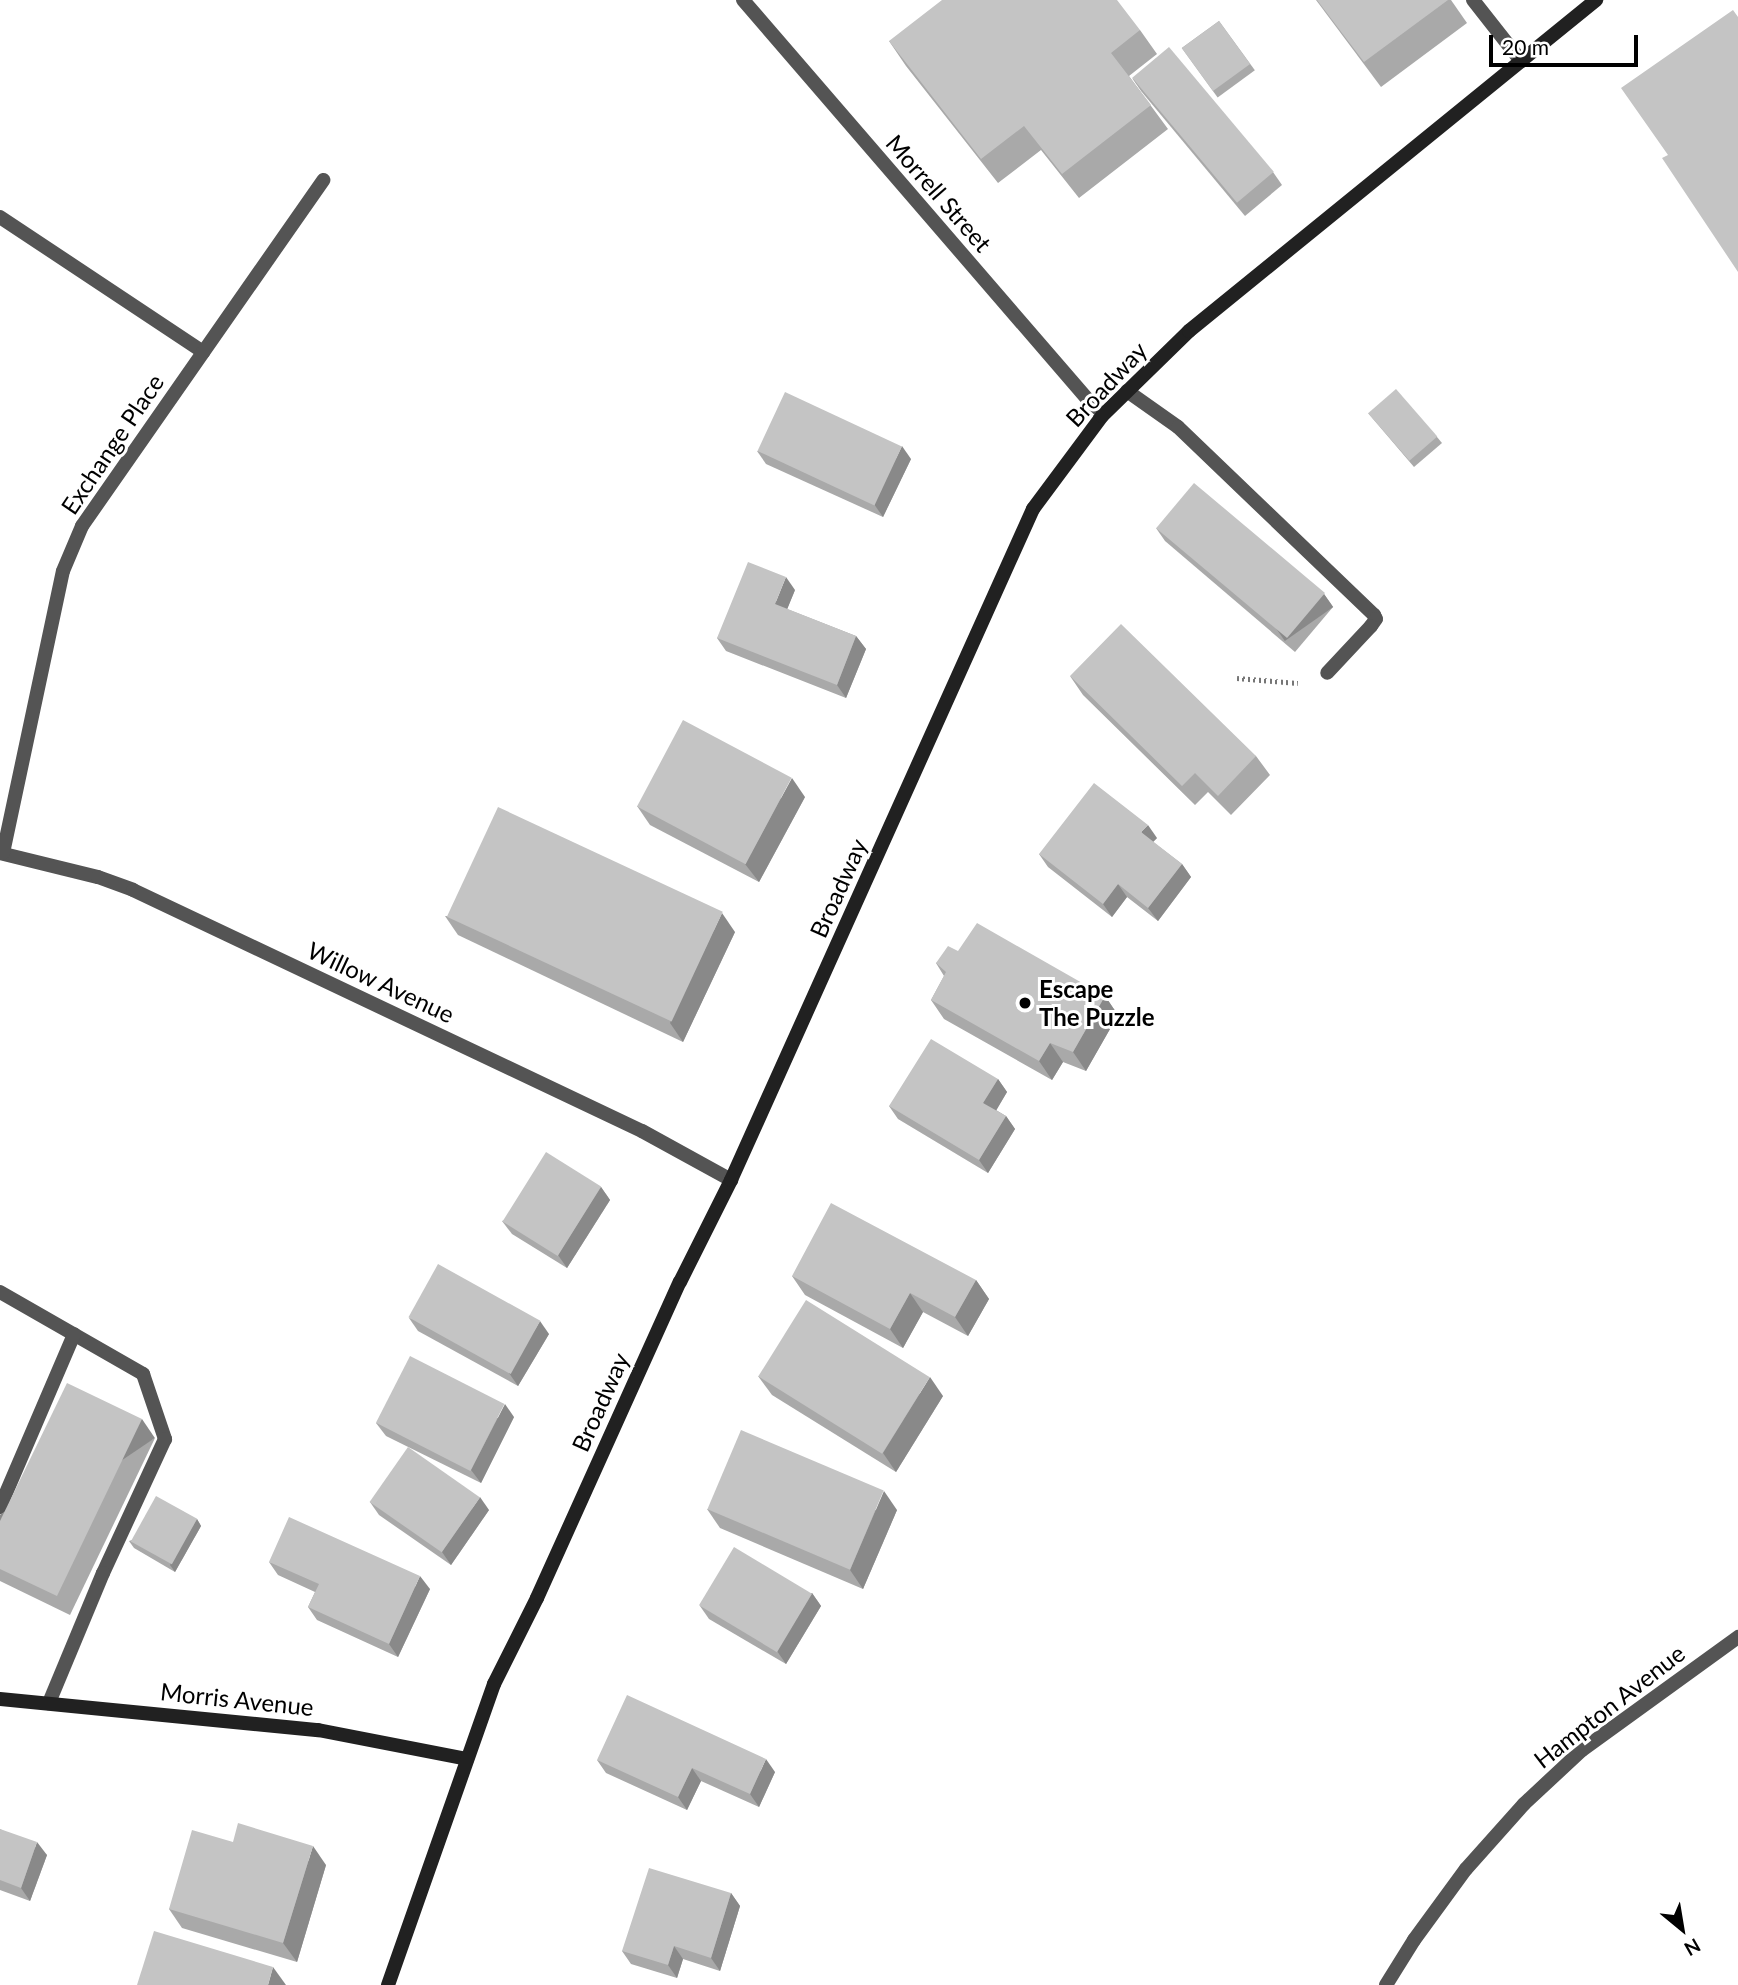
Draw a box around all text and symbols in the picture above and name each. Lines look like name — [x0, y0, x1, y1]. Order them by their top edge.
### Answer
scale bar — [1493, 21, 1642, 65]
text: 20 m — [1502, 34, 1549, 59]
street label: Morrell Street — [880, 129, 998, 257]
street label: Broadway — [1060, 336, 1152, 432]
street label: Exchange Place — [55, 369, 169, 519]
street label: Broadway — [803, 834, 873, 942]
street label: Willow Avenue — [303, 935, 459, 1029]
place label: Escape The Puzzle — [1039, 975, 1155, 1031]
marker: Escape The Puzzle — [1017, 995, 1033, 1011]
street label: Broadway — [565, 1348, 635, 1456]
street label: Hampton Avenue — [1528, 1638, 1690, 1774]
street label: Morris Avenue — [159, 1677, 315, 1721]
north arrow — [1647, 1894, 1717, 1964]
text: N — [1681, 1934, 1705, 1961]

